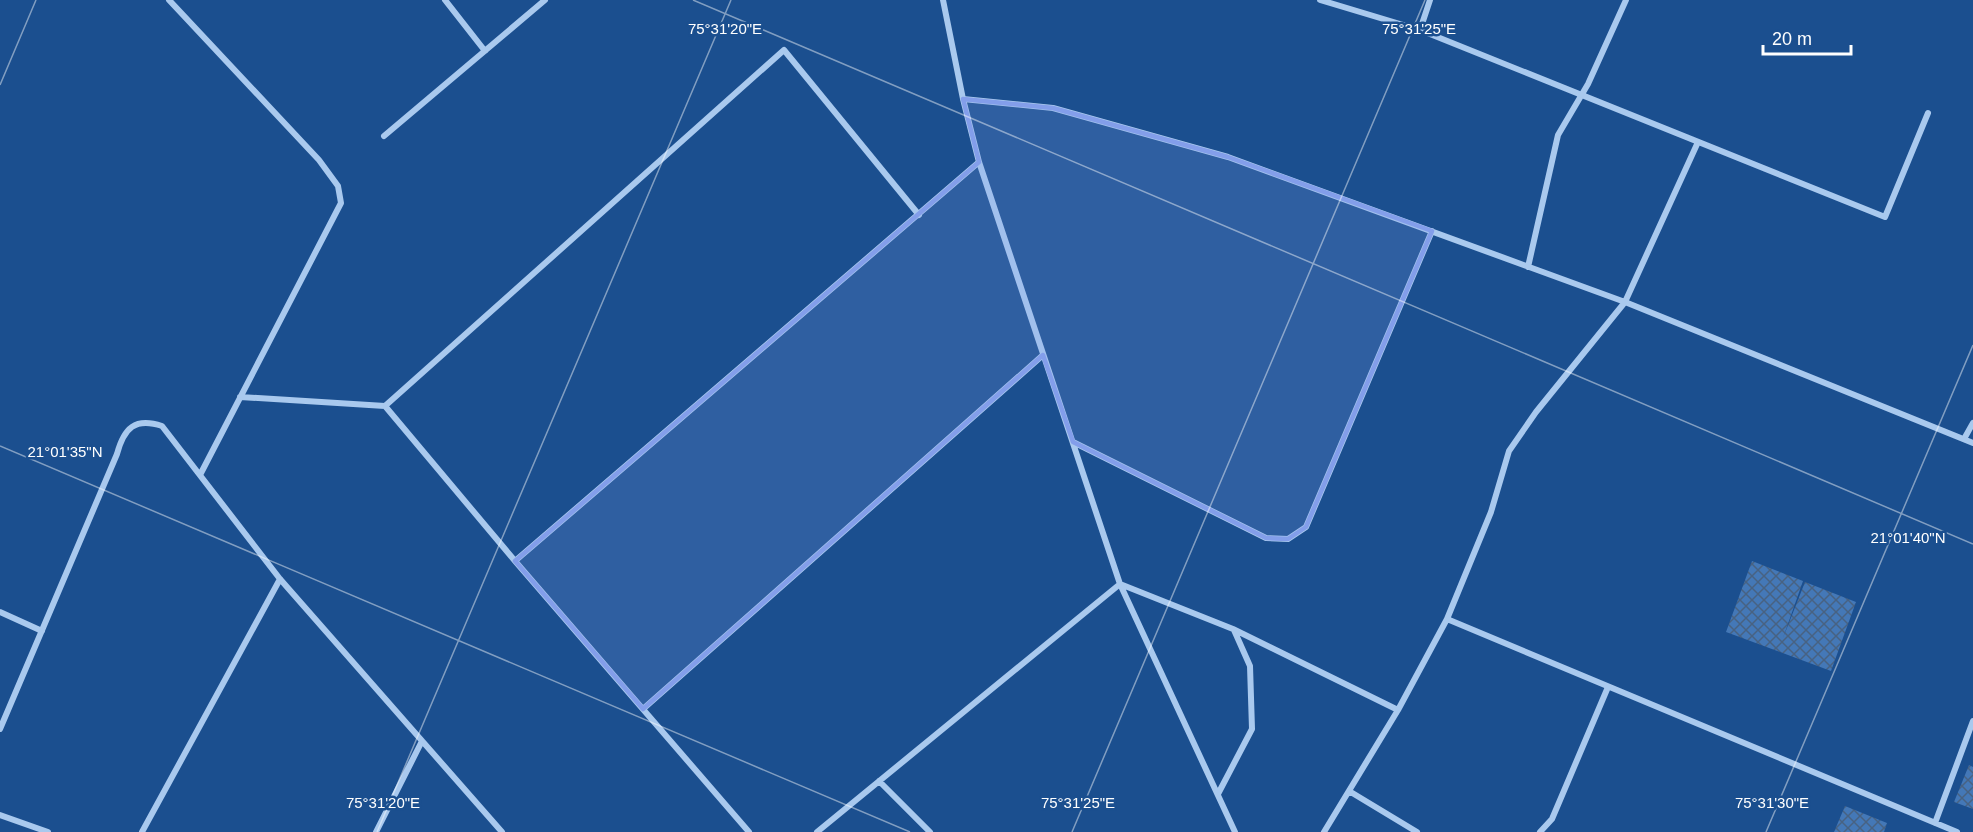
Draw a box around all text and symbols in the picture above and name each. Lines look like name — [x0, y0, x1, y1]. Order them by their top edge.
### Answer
scale bar — [1763, 18, 1852, 56]
text: 75°31'20"E — [688, 20, 762, 37]
text: 75°31'25"E — [1382, 20, 1456, 37]
text: 20 m — [1772, 29, 1812, 49]
text: 21°01'35"N — [27, 443, 103, 460]
text: 21°01'40"N — [1870, 529, 1946, 546]
text: 75°31'20"E — [346, 794, 420, 811]
text: 75°31'25"E — [1041, 794, 1115, 811]
text: 75°31'30"E — [1735, 794, 1809, 811]

